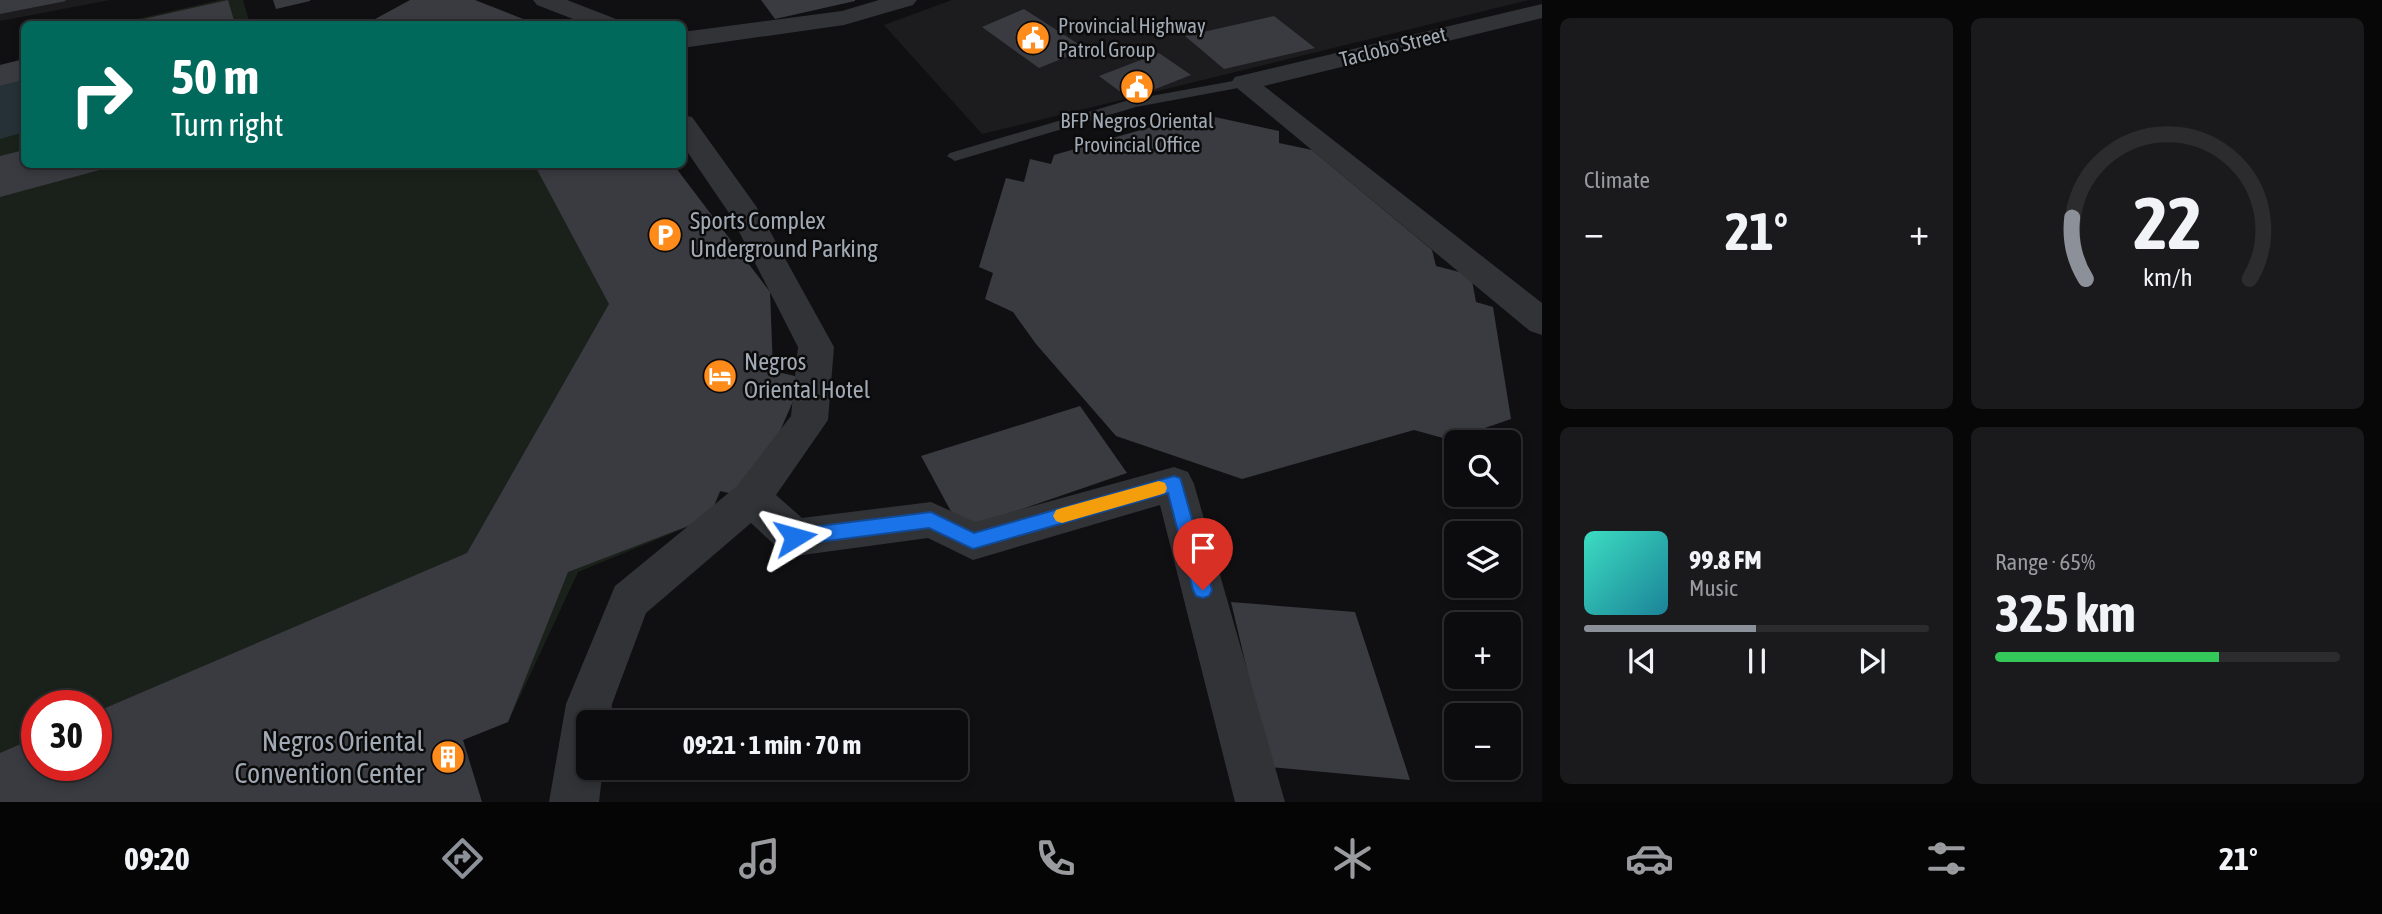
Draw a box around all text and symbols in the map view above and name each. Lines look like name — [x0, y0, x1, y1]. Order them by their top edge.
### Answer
place label: Provincial Highway Patrol Group — [1058, 13, 1206, 61]
public building icon: Provincial Highway Patrol Group — [1014, 19, 1052, 57]
street label: Taclobo Street — [1337, 21, 1449, 71]
text: 50 m — [171, 48, 259, 104]
icon: right — [56, 49, 147, 140]
public building icon: BFP Negros Oriental Provincial Office — [1118, 68, 1156, 106]
text: Turn right — [171, 106, 284, 143]
place label: BFP Negros Oriental Provincial Office — [1060, 108, 1214, 156]
text: Climate — [1584, 167, 1650, 193]
text: 22 — [2133, 182, 2202, 265]
text: 21° — [1725, 201, 1788, 261]
place label: Sports Complex Underground Parking — [690, 207, 879, 262]
text: − — [1584, 210, 1604, 253]
text: + — [1909, 210, 1929, 253]
parking icon: Sports Complex Underground Parking — [646, 216, 684, 254]
text: km/h — [2143, 263, 2192, 291]
place label: Negros Oriental Hotel — [744, 348, 871, 403]
hotel icon: Negros Oriental Hotel — [701, 357, 739, 395]
map controls — [1444, 430, 1521, 780]
button: search — [1444, 430, 1521, 507]
position arrow — [758, 500, 832, 574]
pin — [1173, 518, 1233, 590]
button: layers — [1444, 521, 1521, 598]
icon: arrive — [1184, 529, 1222, 567]
text: 99.8 FM — [1689, 545, 1762, 575]
text: Range · 65% — [1995, 549, 2095, 575]
text: Music — [1689, 575, 1737, 601]
text: 325 km — [1995, 583, 2136, 643]
button: + — [1444, 612, 1521, 689]
icon: previous — [1623, 642, 1661, 680]
icon: pause — [1738, 642, 1776, 680]
icon: next — [1853, 642, 1891, 680]
speed limit sign: 30 — [21, 690, 112, 781]
button: − — [1444, 703, 1521, 780]
place label: Negros Oriental Convention Center — [234, 725, 425, 789]
text: 09:21 · 1 min · 70 m — [683, 730, 861, 760]
building icon: Negros Oriental Convention Center — [429, 738, 467, 776]
icon: directions — [438, 834, 487, 883]
icon: music — [735, 834, 784, 883]
icon: phone — [1031, 834, 1080, 883]
icon: climate — [1328, 834, 1377, 883]
icon: car — [1625, 834, 1674, 883]
icon: filters — [1922, 834, 1971, 883]
text: 09:20 — [124, 840, 190, 877]
text: 21° — [2219, 840, 2258, 877]

